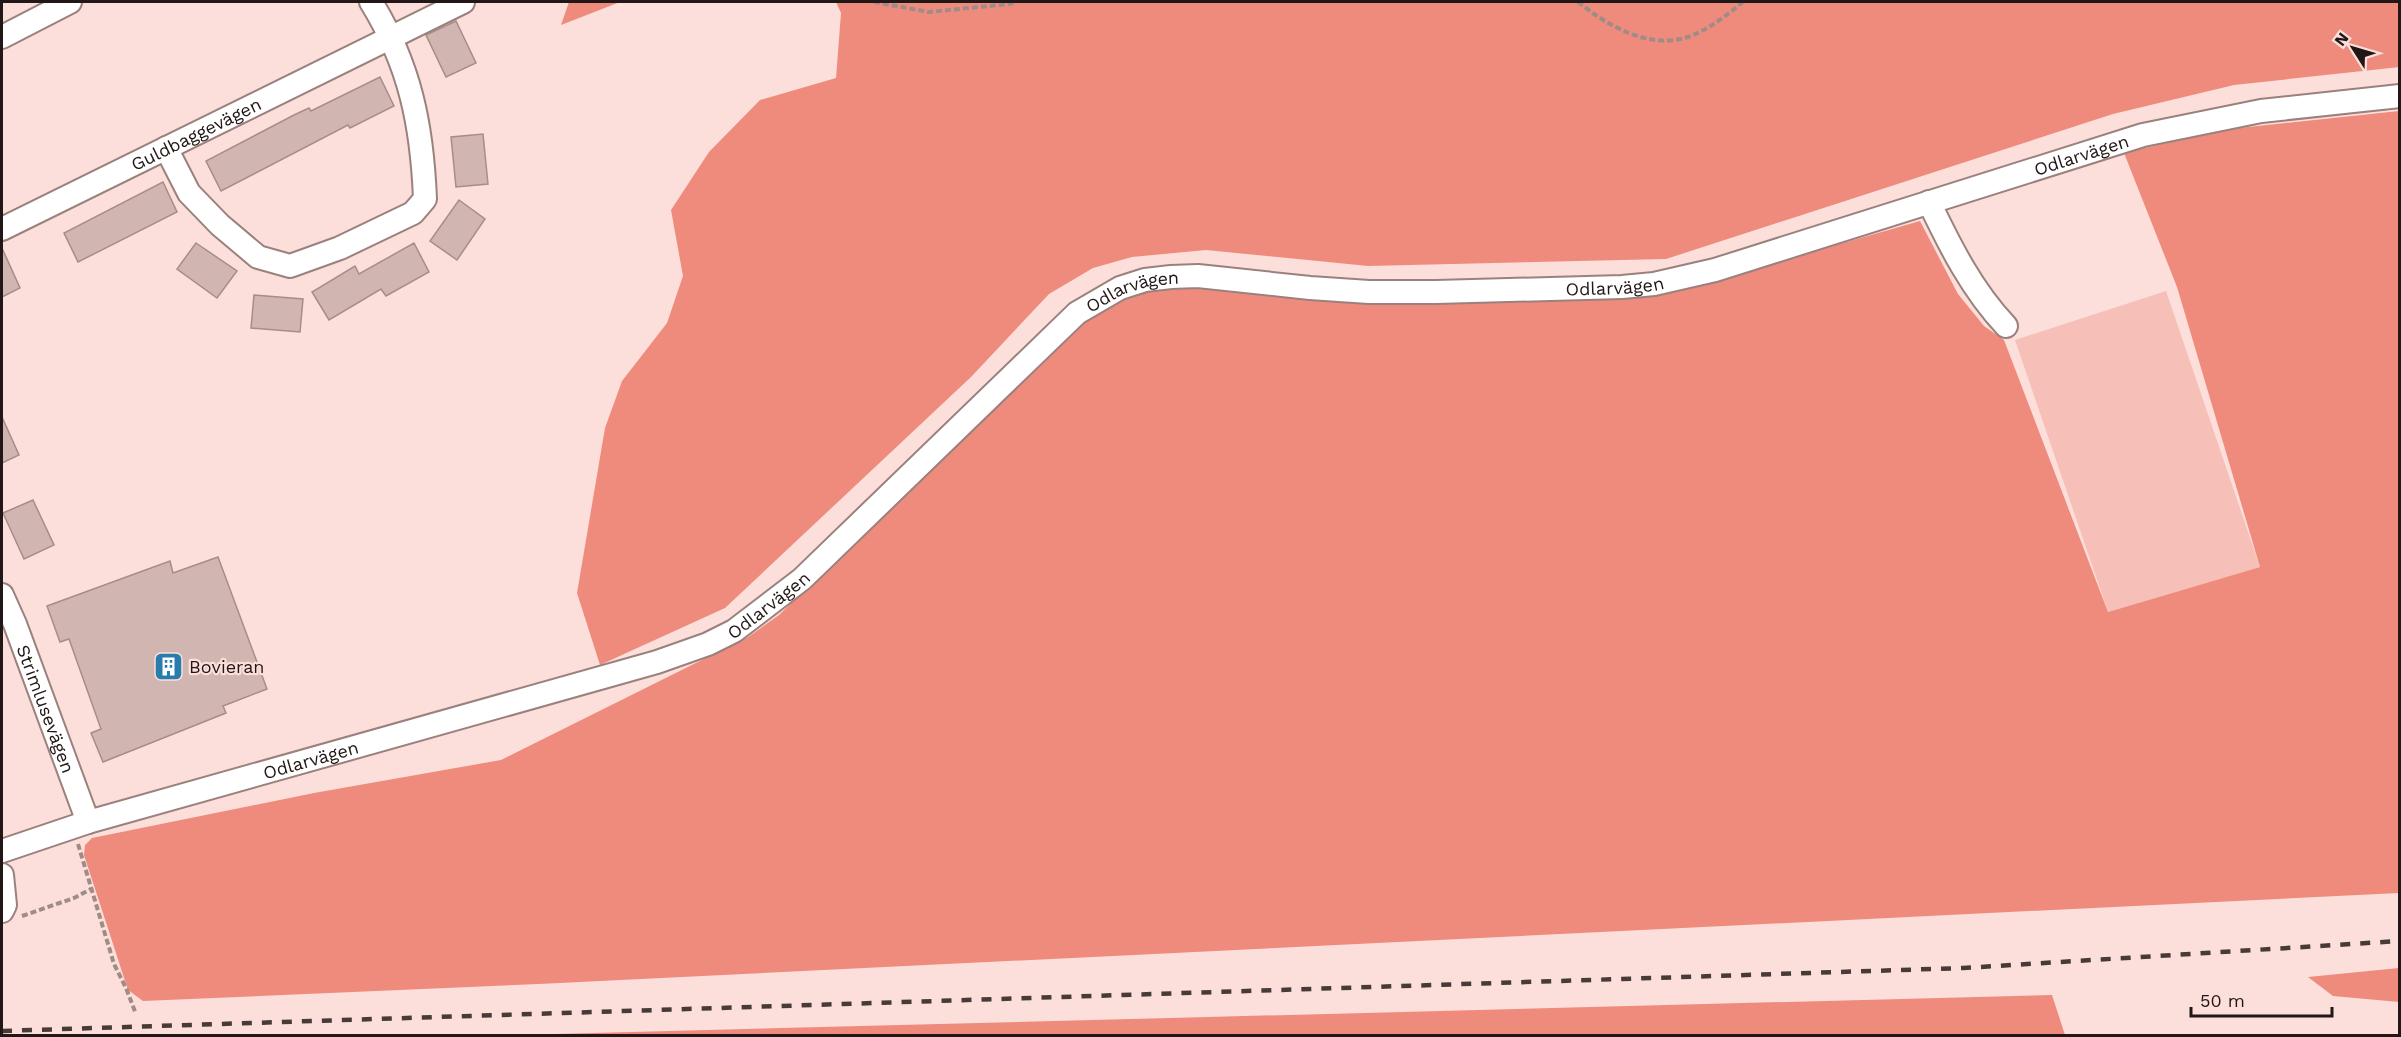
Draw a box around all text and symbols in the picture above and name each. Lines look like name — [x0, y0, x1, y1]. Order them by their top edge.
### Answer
north arrow — [2323, 18, 2383, 78]
text: N — [2330, 29, 2353, 50]
street label: Guldbaggevägen — [127, 93, 264, 174]
street label: Odlarvägen — [2031, 130, 2131, 179]
street label: Odlarvägen — [1082, 266, 1179, 316]
street label: Odlarvägen — [1565, 272, 1666, 299]
street label: Odlarvägen — [723, 567, 814, 643]
street label: Strimlusevägen — [13, 642, 79, 776]
building icon: Bovieran — [152, 650, 184, 682]
place label: Bovieran — [189, 656, 265, 677]
street label: Odlarvägen — [260, 736, 361, 783]
scale bar — [2191, 980, 2332, 1018]
text: 50 m — [2200, 990, 2245, 1011]

